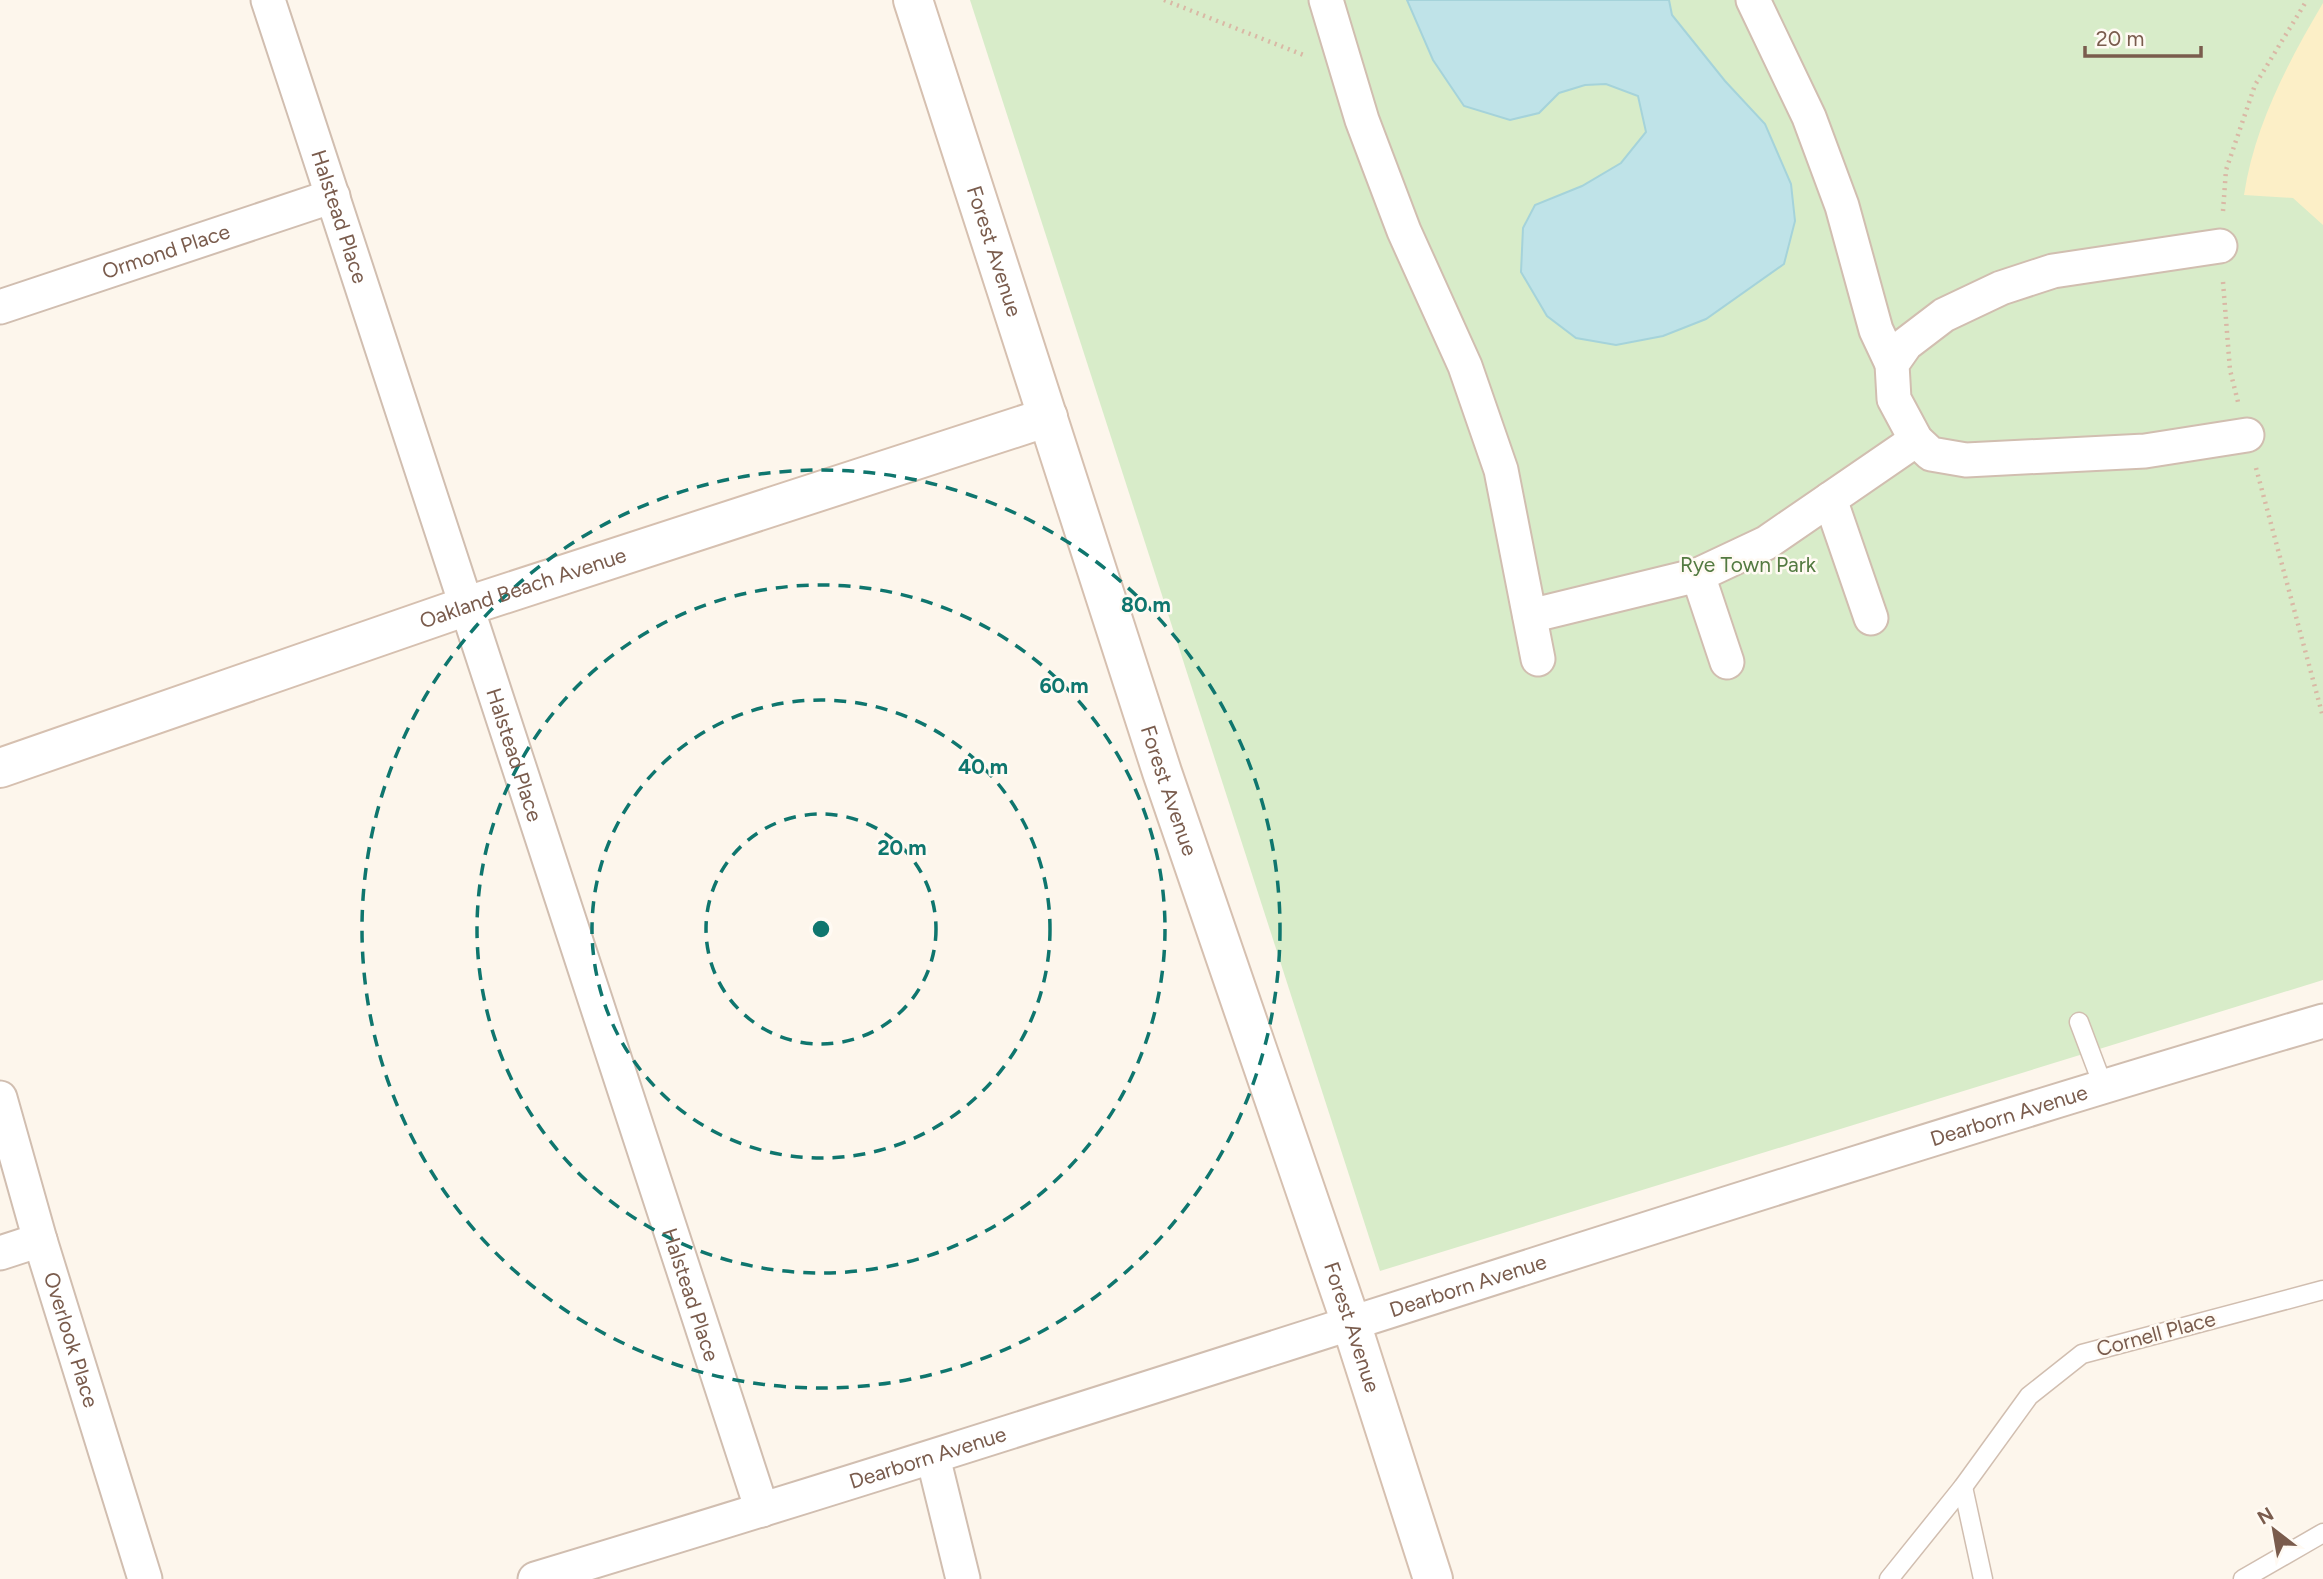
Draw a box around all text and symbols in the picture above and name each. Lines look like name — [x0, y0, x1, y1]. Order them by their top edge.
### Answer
scale bar — [2085, 14, 2200, 58]
text: 20 m — [2096, 26, 2144, 51]
street label: Halstead Place — [306, 147, 373, 286]
street label: Forest Avenue — [962, 183, 1027, 320]
street label: Ormond Place — [99, 218, 233, 284]
street label: Oakland Beach Avenue — [416, 542, 629, 634]
park label: Rye Town Park — [1680, 552, 1817, 577]
text: 80 m — [1121, 592, 1171, 617]
text: 60 m — [1039, 673, 1089, 698]
street label: Halstead Place — [481, 685, 548, 825]
street label: Forest Avenue — [1136, 722, 1203, 859]
text: 40 m — [958, 754, 1008, 779]
text: 20 m — [877, 835, 927, 860]
centre of rings — [809, 917, 833, 941]
street label: Dearborn Avenue — [1927, 1079, 2090, 1151]
street label: Halstead Place — [657, 1225, 725, 1365]
street label: Dearborn Avenue — [1386, 1249, 1549, 1322]
street label: Forest Avenue — [1319, 1259, 1385, 1396]
street label: Overlook Place — [39, 1269, 104, 1410]
street label: Cornell Place — [2094, 1306, 2218, 1361]
street label: Dearborn Avenue — [846, 1421, 1009, 1494]
north arrow — [2239, 1495, 2309, 1565]
text: N — [2253, 1502, 2278, 1529]

